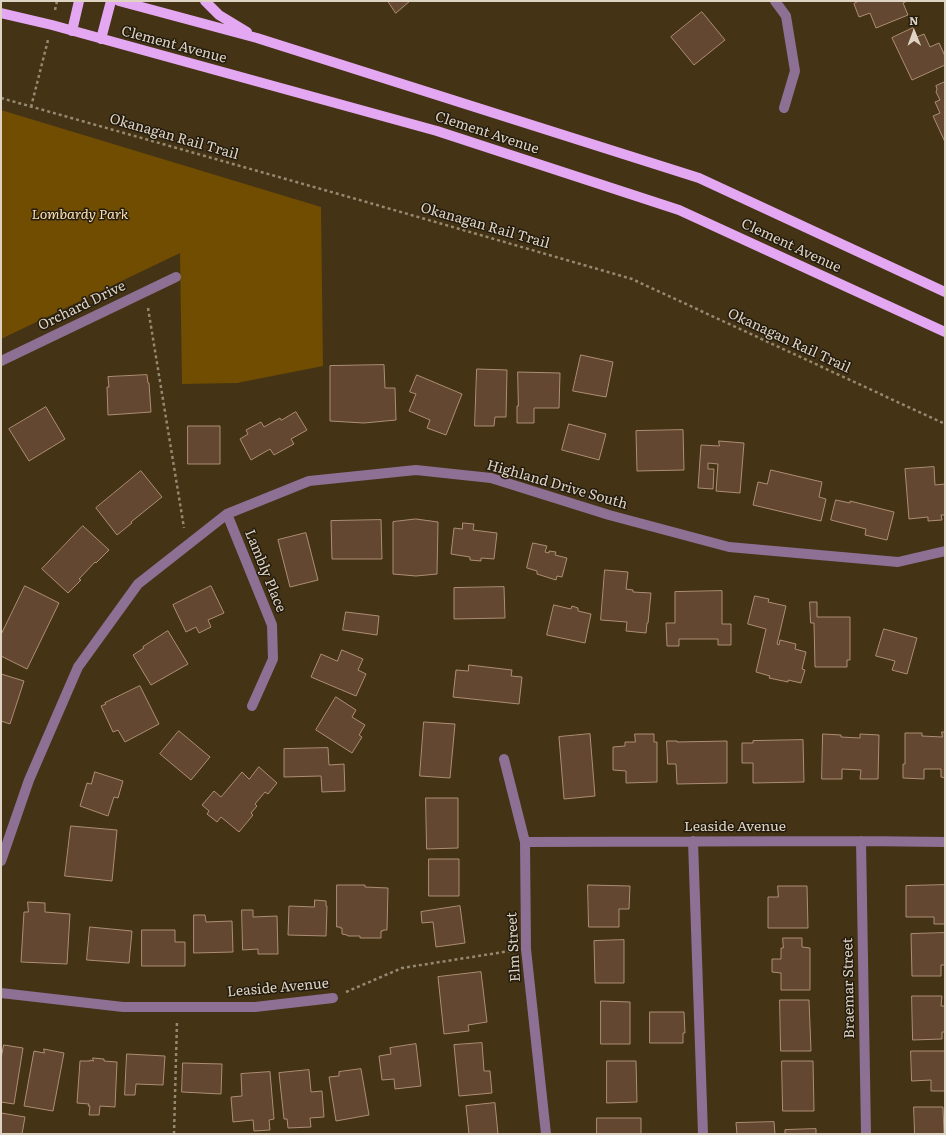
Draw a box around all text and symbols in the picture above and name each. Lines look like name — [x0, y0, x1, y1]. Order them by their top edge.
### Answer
north arrow — [894, 12, 934, 52]
text: N — [909, 12, 919, 28]
street label: Clement Avenue — [119, 23, 229, 67]
street label: Clement Avenue — [433, 108, 541, 158]
street label: Okanagan Rail Trail — [108, 111, 240, 163]
street label: Okanagan Rail Trail — [419, 200, 551, 252]
park label: Lombardy Park — [31, 207, 129, 223]
street label: Clement Avenue — [738, 215, 844, 277]
street label: Orchard Drive — [35, 278, 129, 334]
street label: Okanagan Rail Trail — [725, 305, 853, 377]
street label: Highland Drive South — [485, 457, 629, 513]
street label: Lambly Place — [241, 527, 289, 615]
street label: Leaside Avenue — [684, 819, 786, 835]
street label: Elm Street — [504, 912, 524, 982]
street label: Braemar Street — [840, 937, 858, 1039]
street label: Leaside Avenue — [226, 975, 330, 1001]

